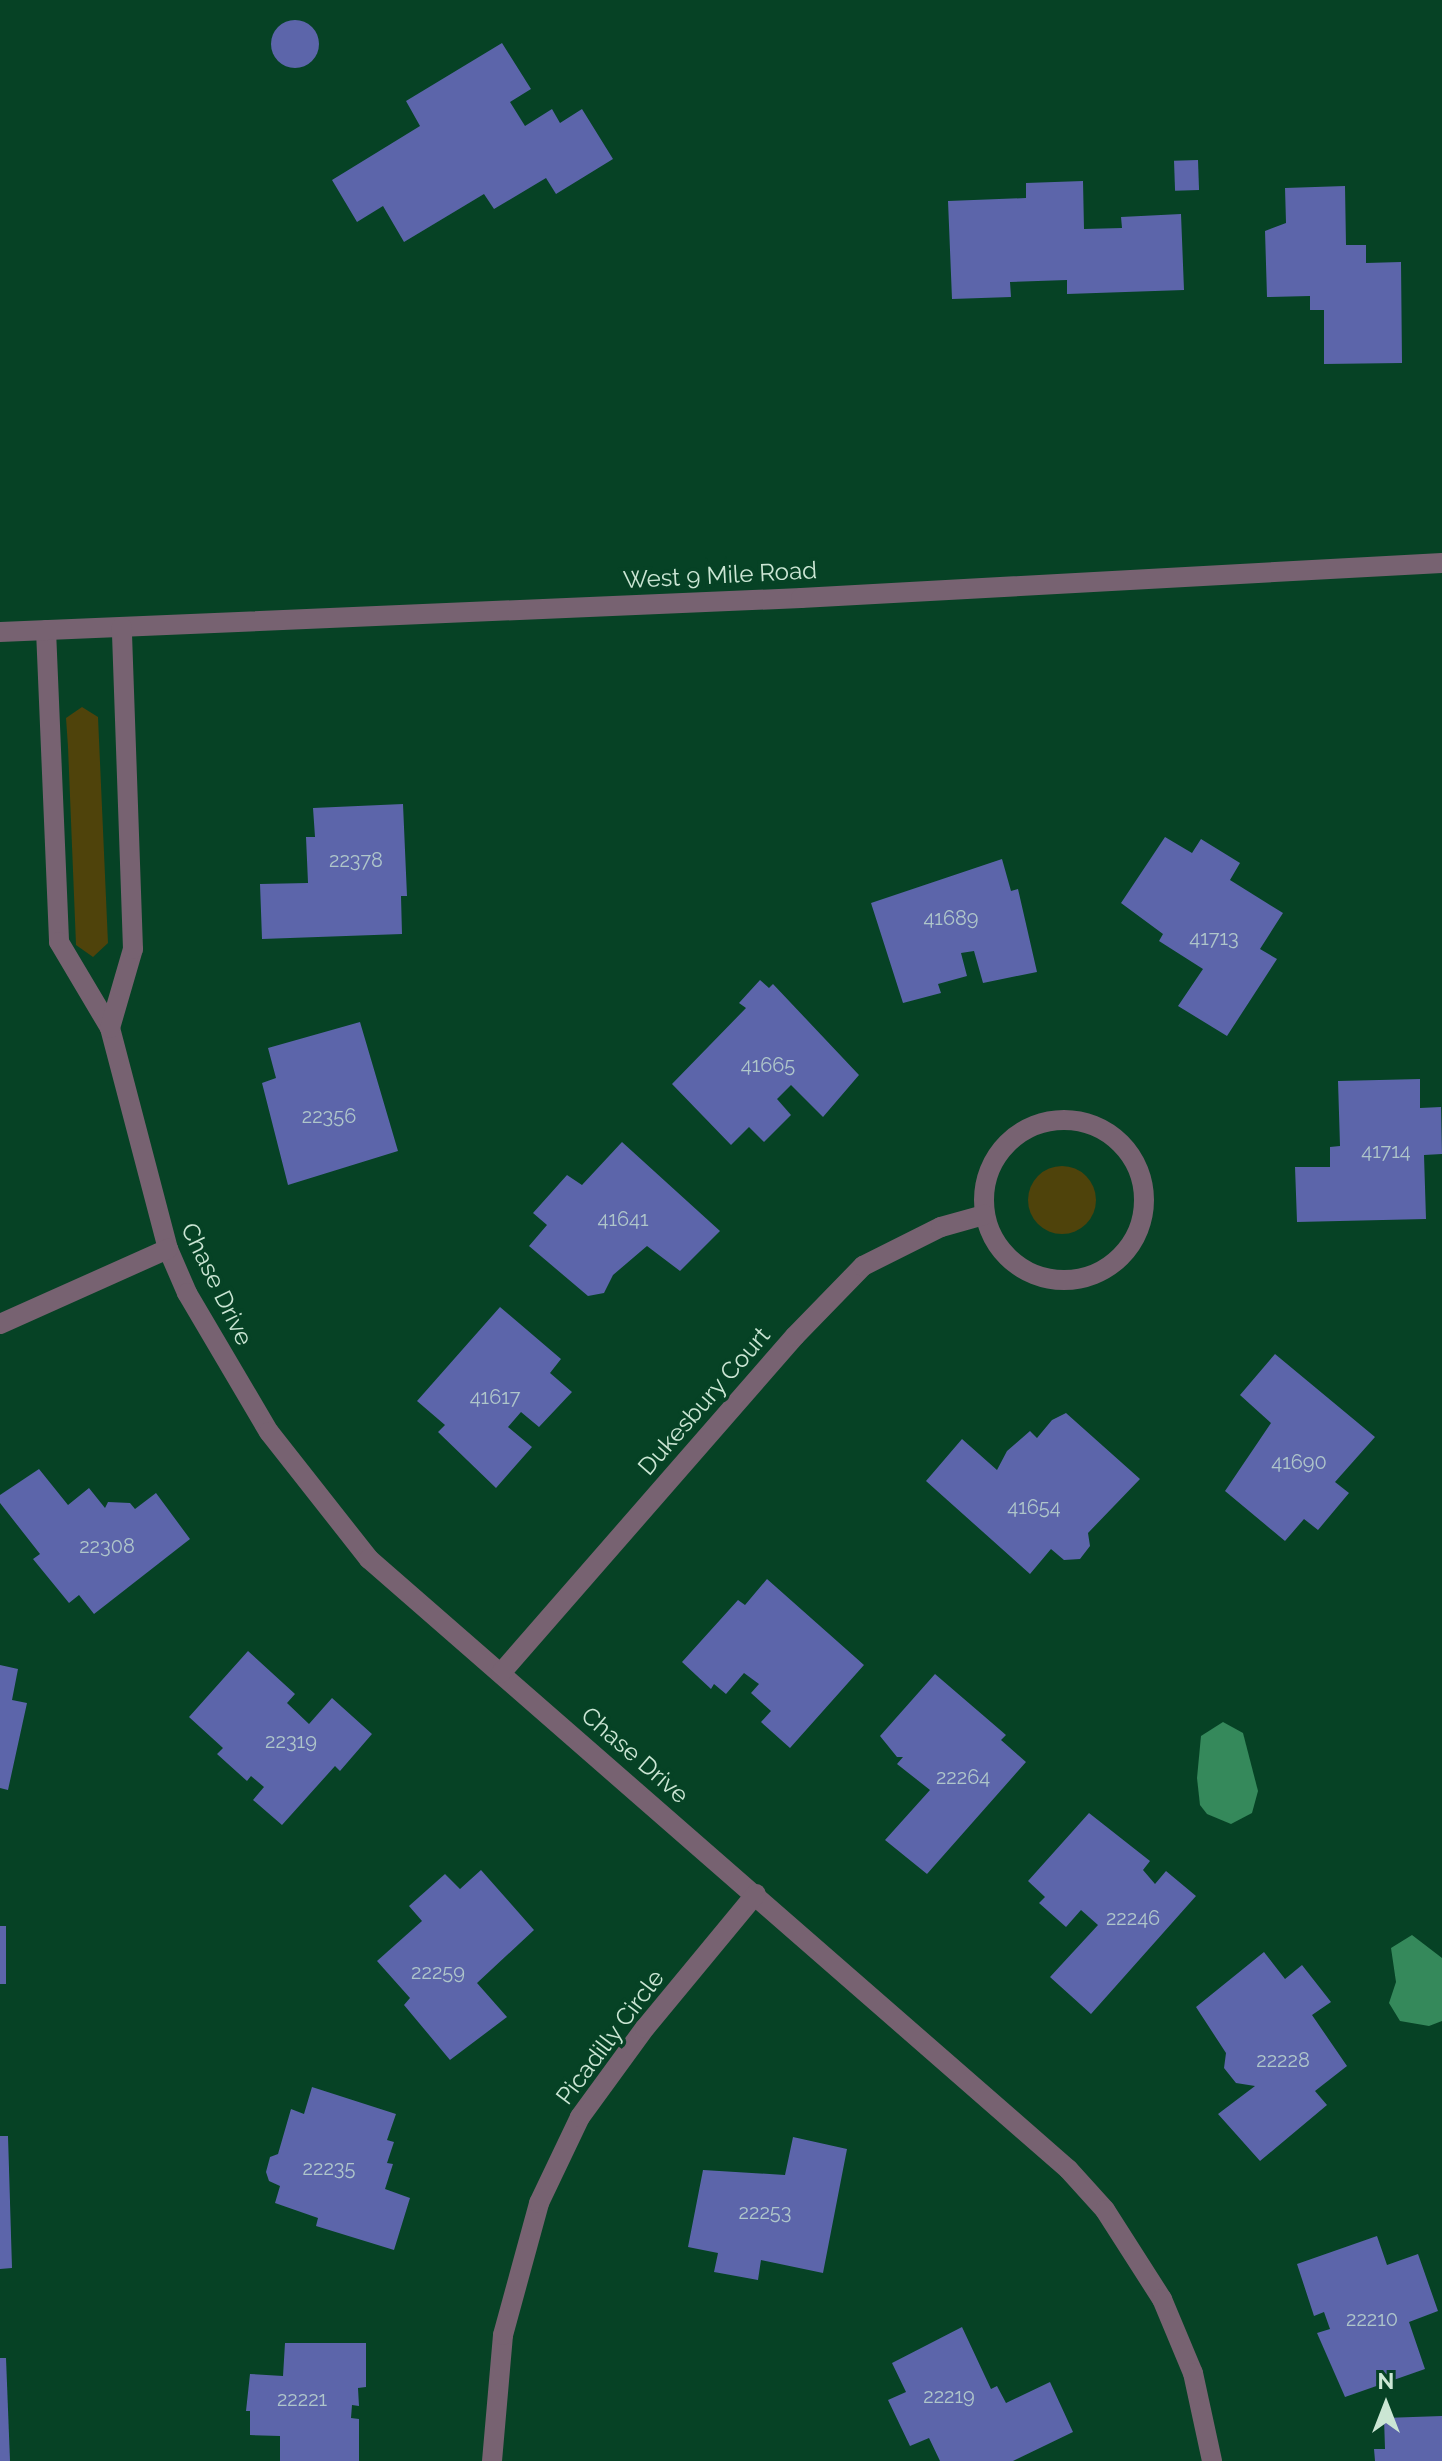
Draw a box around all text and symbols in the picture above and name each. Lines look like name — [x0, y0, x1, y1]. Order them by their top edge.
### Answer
street label: West 9 Mile Road — [622, 556, 818, 594]
house number: 22378 — [329, 848, 383, 872]
house number: 41689 — [923, 906, 979, 930]
house number: 41713 — [1189, 926, 1239, 950]
house number: 41665 — [741, 1053, 795, 1077]
house number: 22356 — [302, 1104, 356, 1128]
house number: 41714 — [1361, 1139, 1411, 1163]
house number: 41641 — [597, 1207, 649, 1231]
street label: Chase Drive — [175, 1218, 259, 1350]
street label: Dukesbury Court — [632, 1321, 776, 1481]
house number: 41617 — [470, 1385, 520, 1409]
house number: 41690 — [1271, 1450, 1327, 1474]
house number: 41654 — [1007, 1495, 1061, 1519]
house number: 22308 — [79, 1534, 135, 1558]
street label: Chase Drive — [576, 1701, 694, 1809]
house number: 22319 — [265, 1729, 317, 1753]
house number: 22264 — [936, 1765, 990, 1789]
house number: 22246 — [1106, 1906, 1160, 1930]
house number: 22259 — [411, 1960, 465, 1984]
street label: Picadilly Circle — [550, 1964, 670, 2110]
house number: 22228 — [1256, 2048, 1310, 2072]
house number: 22235 — [303, 2156, 355, 2180]
house number: 22253 — [739, 2200, 791, 2224]
house number: 22210 — [1346, 2307, 1398, 2331]
north arrow — [1346, 2365, 1426, 2445]
text: N — [1378, 2368, 1394, 2394]
house number: 22219 — [923, 2384, 975, 2408]
house number: 22221 — [277, 2387, 327, 2411]

